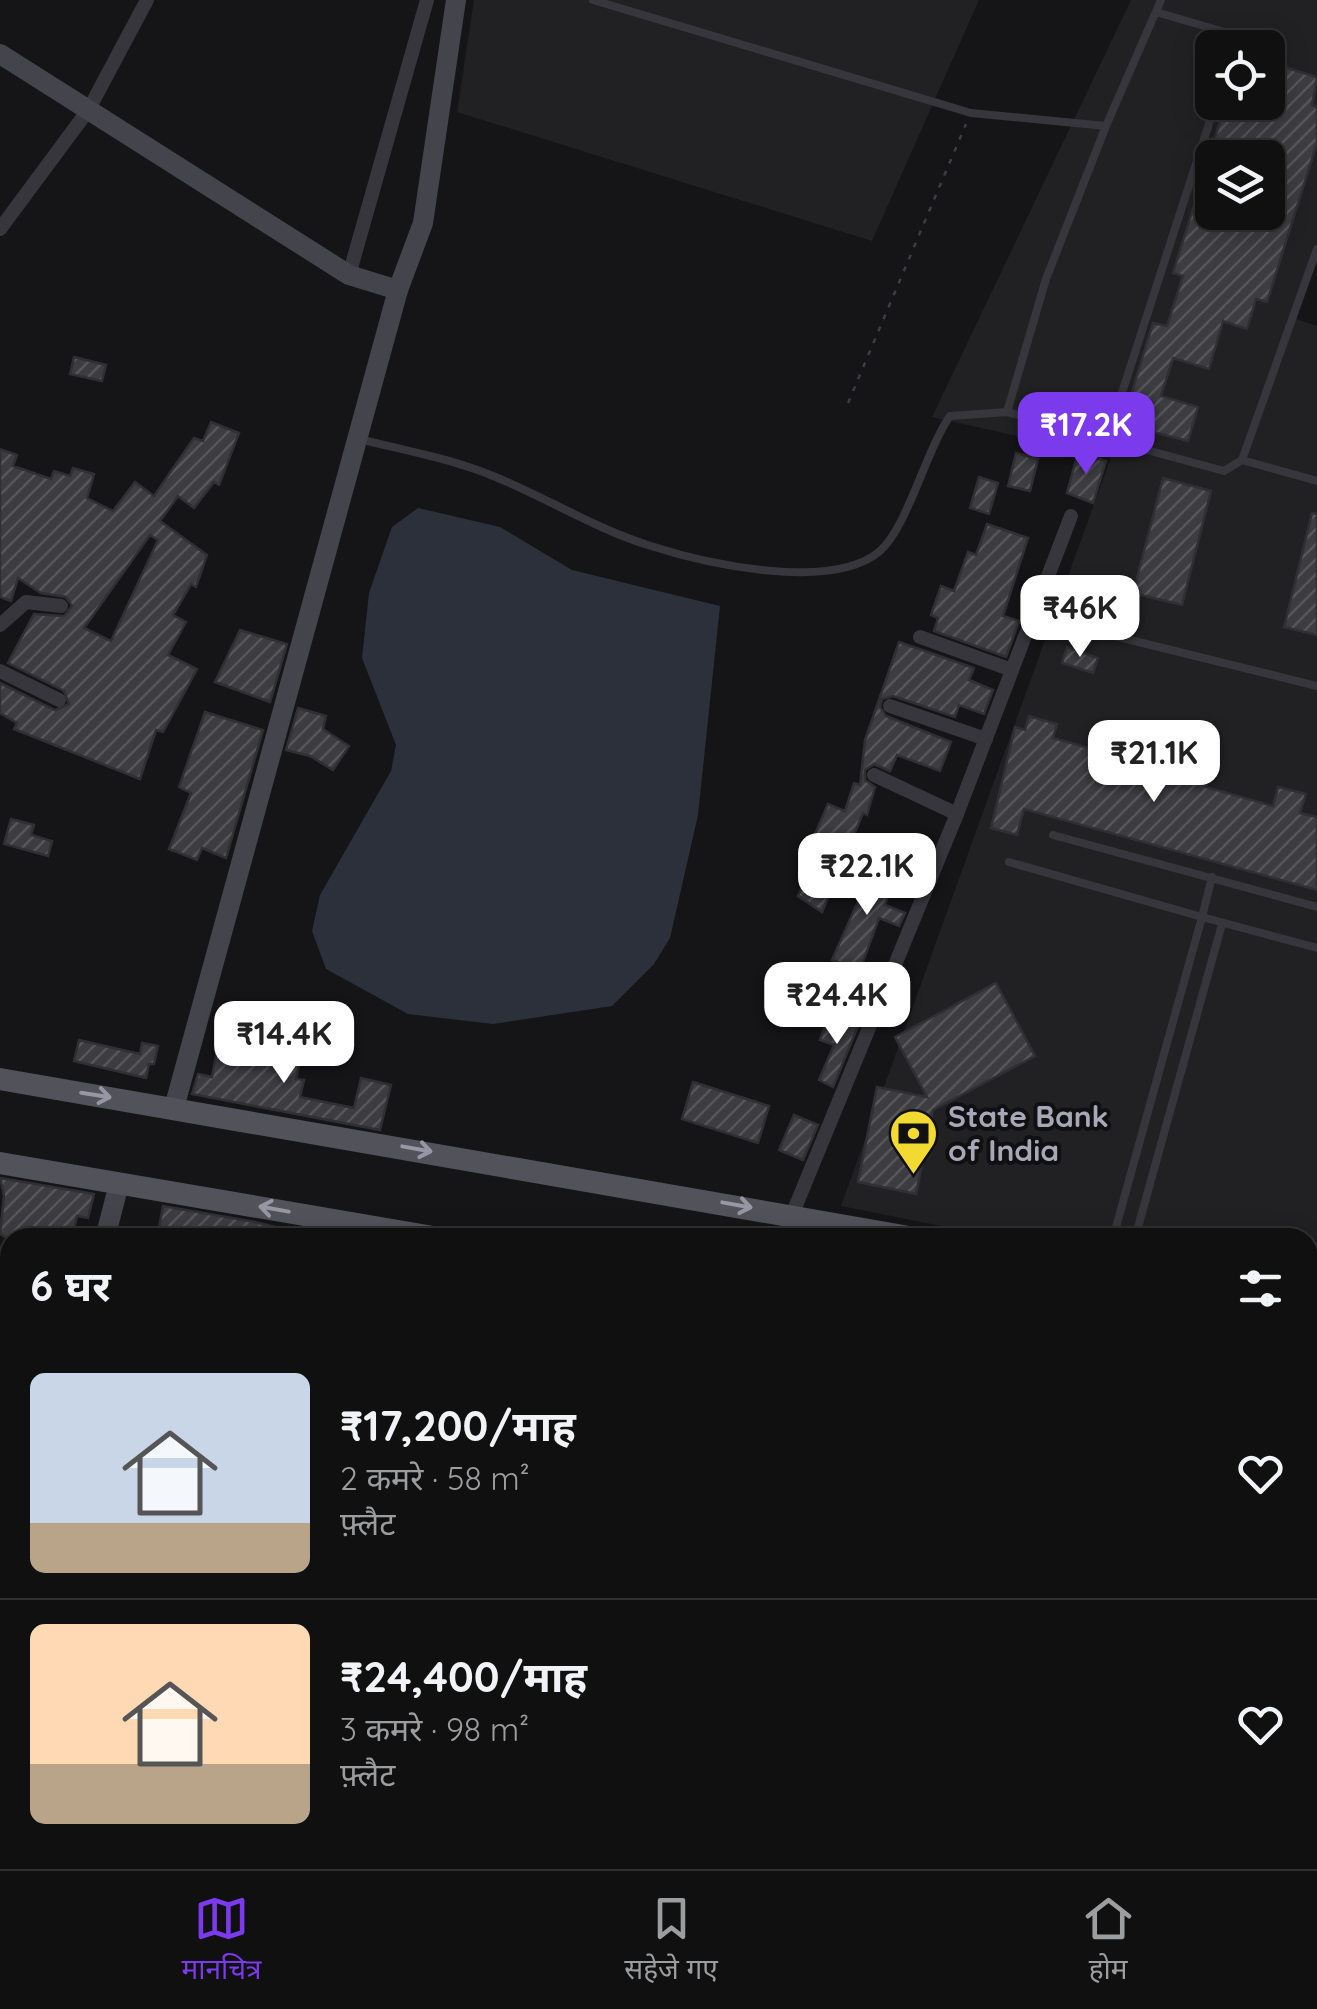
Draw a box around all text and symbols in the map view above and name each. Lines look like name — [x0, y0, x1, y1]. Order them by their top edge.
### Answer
map controls — [1195, 30, 1285, 230]
button: locate — [1195, 30, 1285, 120]
button: layers — [1195, 140, 1285, 230]
pin: ₹17.2K — [1005, 392, 1167, 477]
text: ₹17.2K — [1040, 404, 1132, 444]
pin: ₹46K — [1021, 575, 1139, 660]
text: ₹46K — [1042, 587, 1118, 627]
pin: ₹21.1K — [1073, 720, 1235, 805]
text: ₹21.1K — [1110, 732, 1198, 772]
pin: ₹22.1K — [786, 833, 948, 918]
text: ₹22.1K — [820, 845, 914, 885]
pin: ₹24.4K — [756, 962, 918, 1047]
text: ₹24.4K — [786, 974, 888, 1014]
pin: ₹14.4K — [203, 1001, 365, 1086]
text: ₹14.4K — [236, 1013, 332, 1053]
one-way arrow — [79, 1086, 112, 1104]
place label: State Bank of India — [948, 1097, 1109, 1169]
bank icon: State Bank of India — [887, 1108, 939, 1176]
one-way arrow — [400, 1140, 432, 1159]
one-way arrow — [720, 1196, 752, 1215]
one-way arrow — [258, 1199, 290, 1218]
text: 6 घर — [30, 1259, 111, 1312]
icon: filters — [1233, 1261, 1288, 1316]
text: ₹17,200/माह — [340, 1399, 576, 1452]
icon: home — [110, 1413, 230, 1533]
icon: heart — [1233, 1446, 1288, 1501]
text: 2 कमरे · 58 m² — [340, 1458, 530, 1498]
text: फ़्लैट — [340, 1503, 395, 1543]
text: ₹24,400/माह — [340, 1650, 587, 1703]
icon: home — [110, 1664, 230, 1784]
icon: heart — [1233, 1697, 1288, 1752]
text: 3 कमरे · 98 m² — [340, 1709, 529, 1749]
text: फ़्लैट — [340, 1754, 395, 1794]
tab: मानचित्र — [181, 1891, 261, 1990]
tab: सहेजे गए — [624, 1891, 718, 1990]
tab: होम — [1081, 1891, 1136, 1990]

